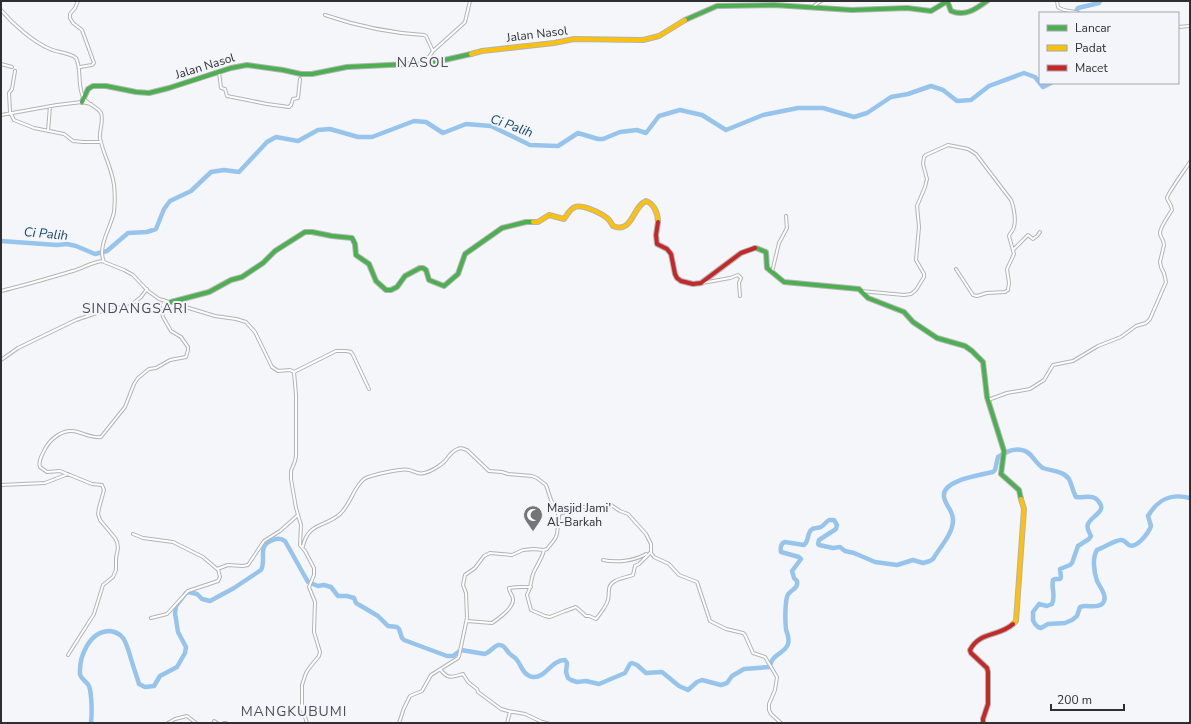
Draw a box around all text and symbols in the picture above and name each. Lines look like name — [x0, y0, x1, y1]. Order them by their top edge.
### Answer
legend — [1039, 12, 1179, 84]
text: Lancar — [1075, 20, 1112, 36]
street label: Jalan Nasol — [505, 22, 569, 46]
text: Padat — [1075, 40, 1107, 56]
street label: Jalan Nasol — [172, 49, 237, 83]
district label: NASOL — [397, 53, 449, 72]
text: Macet — [1075, 60, 1108, 76]
water label: Ci Palih — [488, 110, 535, 142]
water label: Ci Palih — [23, 223, 69, 245]
district label: SINDANGSARI — [82, 299, 188, 318]
place label: Masjid Jami' Al-Barkah — [547, 500, 611, 530]
mosque icon: Masjid Jami' Al-Barkah — [522, 504, 544, 532]
scale bar — [1051, 686, 1124, 712]
text: 200 m — [1057, 692, 1092, 708]
district label: MANGKUBUMI — [241, 702, 347, 721]

